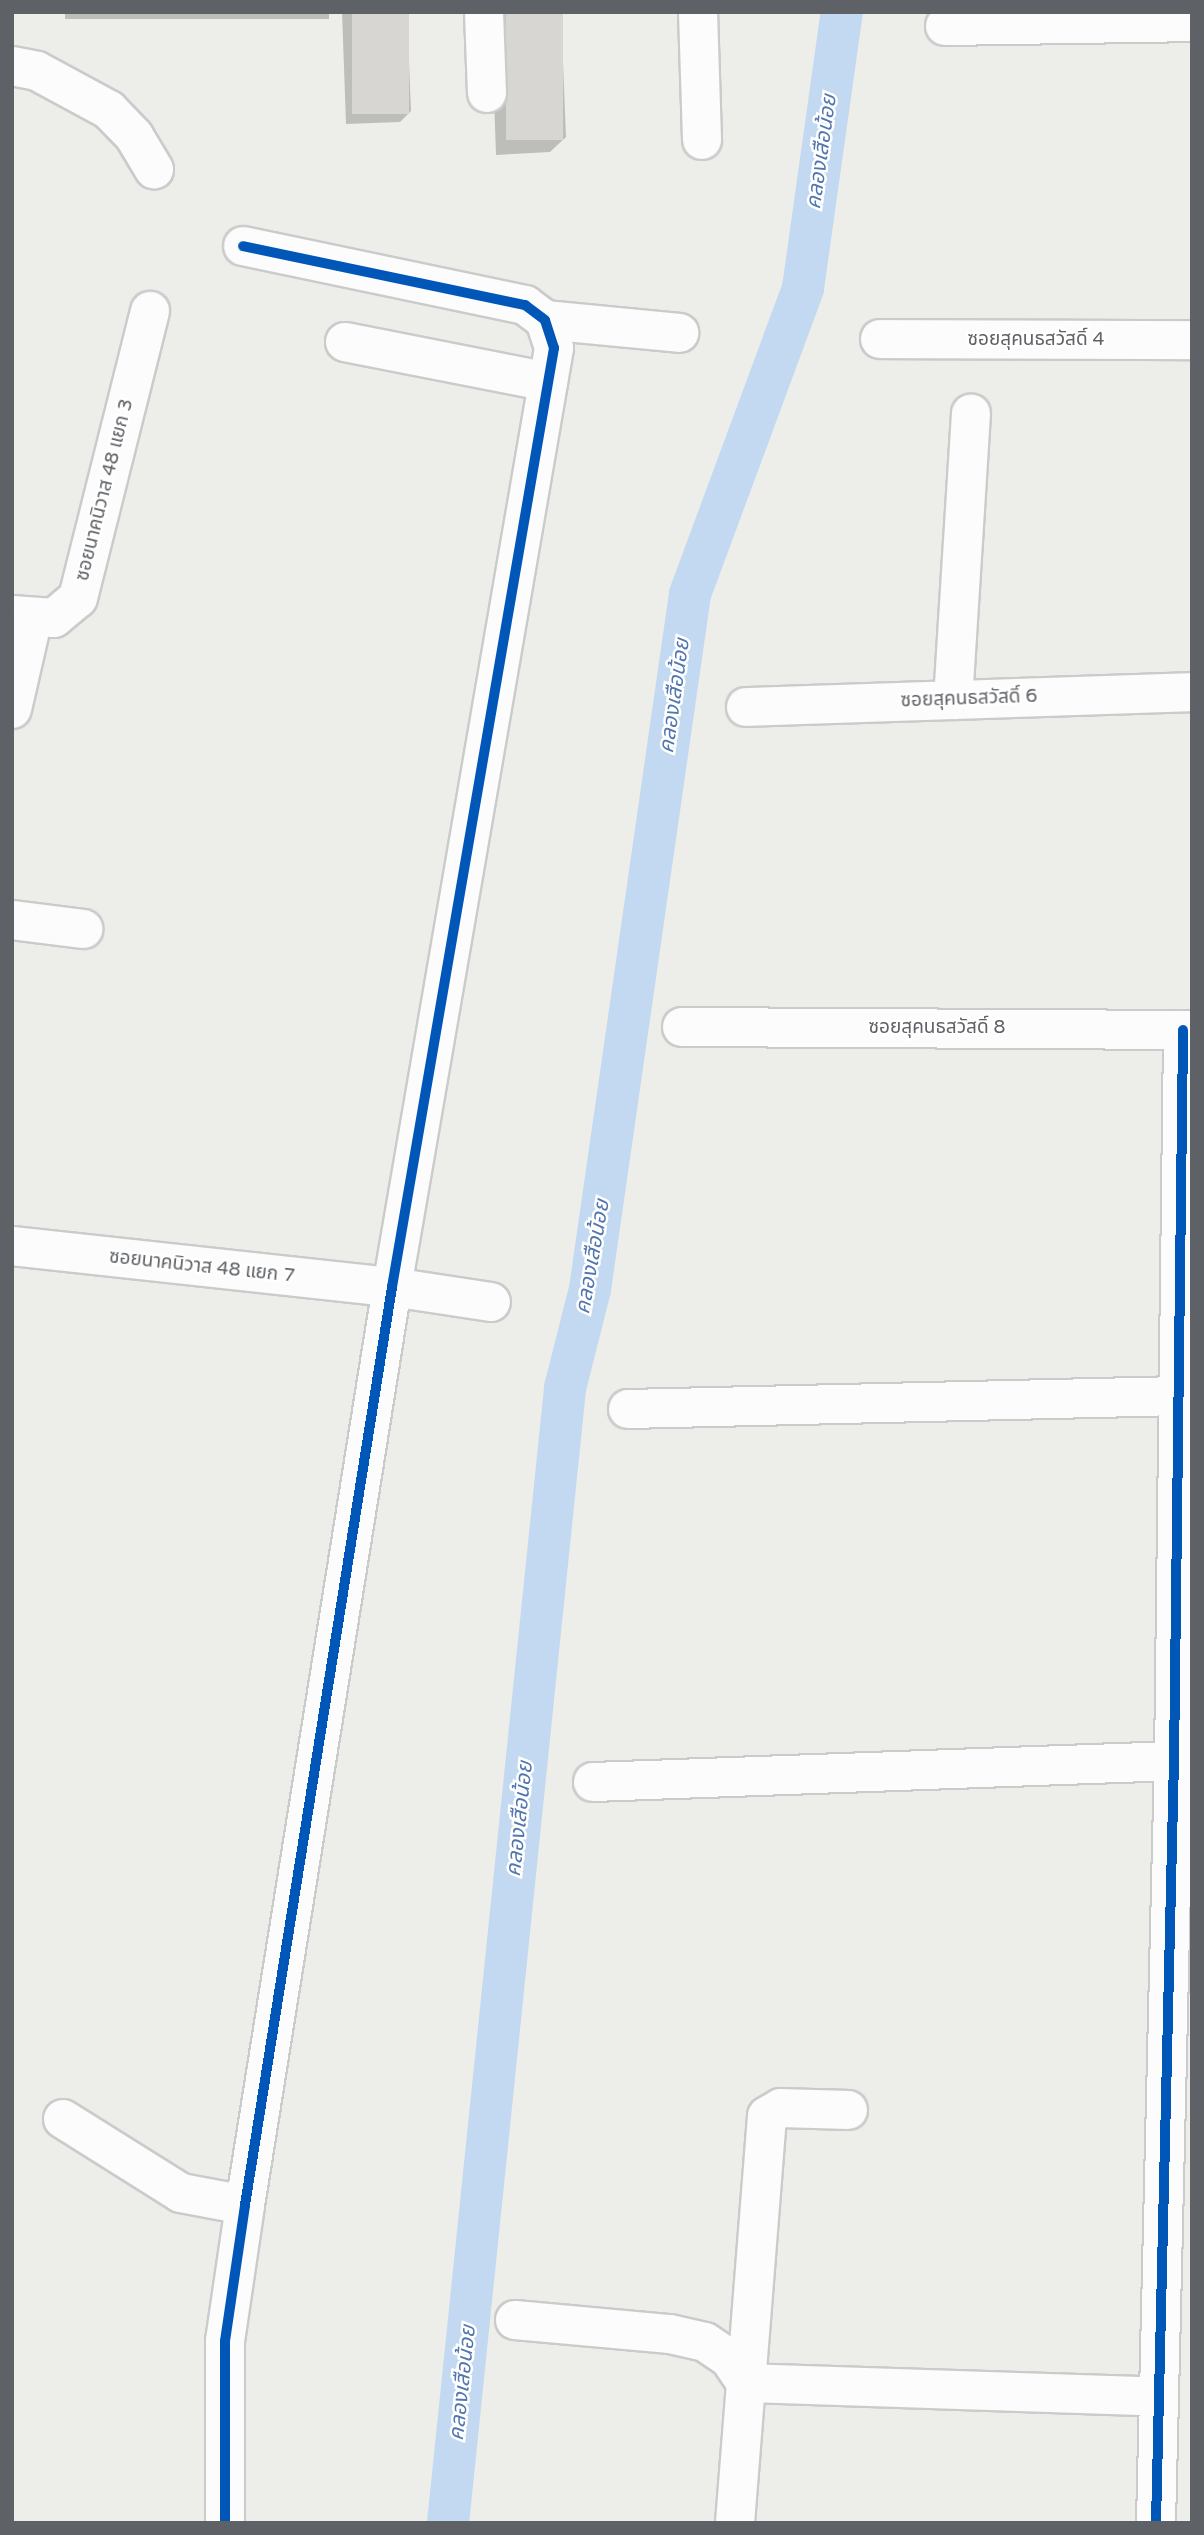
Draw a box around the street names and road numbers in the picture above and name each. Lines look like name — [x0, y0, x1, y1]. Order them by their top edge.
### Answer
street label: ซอยสุคนธสวัสดิ์ 4 — [968, 329, 1104, 351]
street label: ซอยนาคนิวาส 48 แยก 3 — [71, 397, 139, 583]
street label: ซอยสุคนธสวัสดิ์ 6 — [900, 685, 1038, 713]
street label: ซอยสุคนธสวัสดิ์ 8 — [869, 1017, 1005, 1039]
street label: ซอยนาคนิวาส 48 แยก 7 — [108, 1246, 296, 1288]

